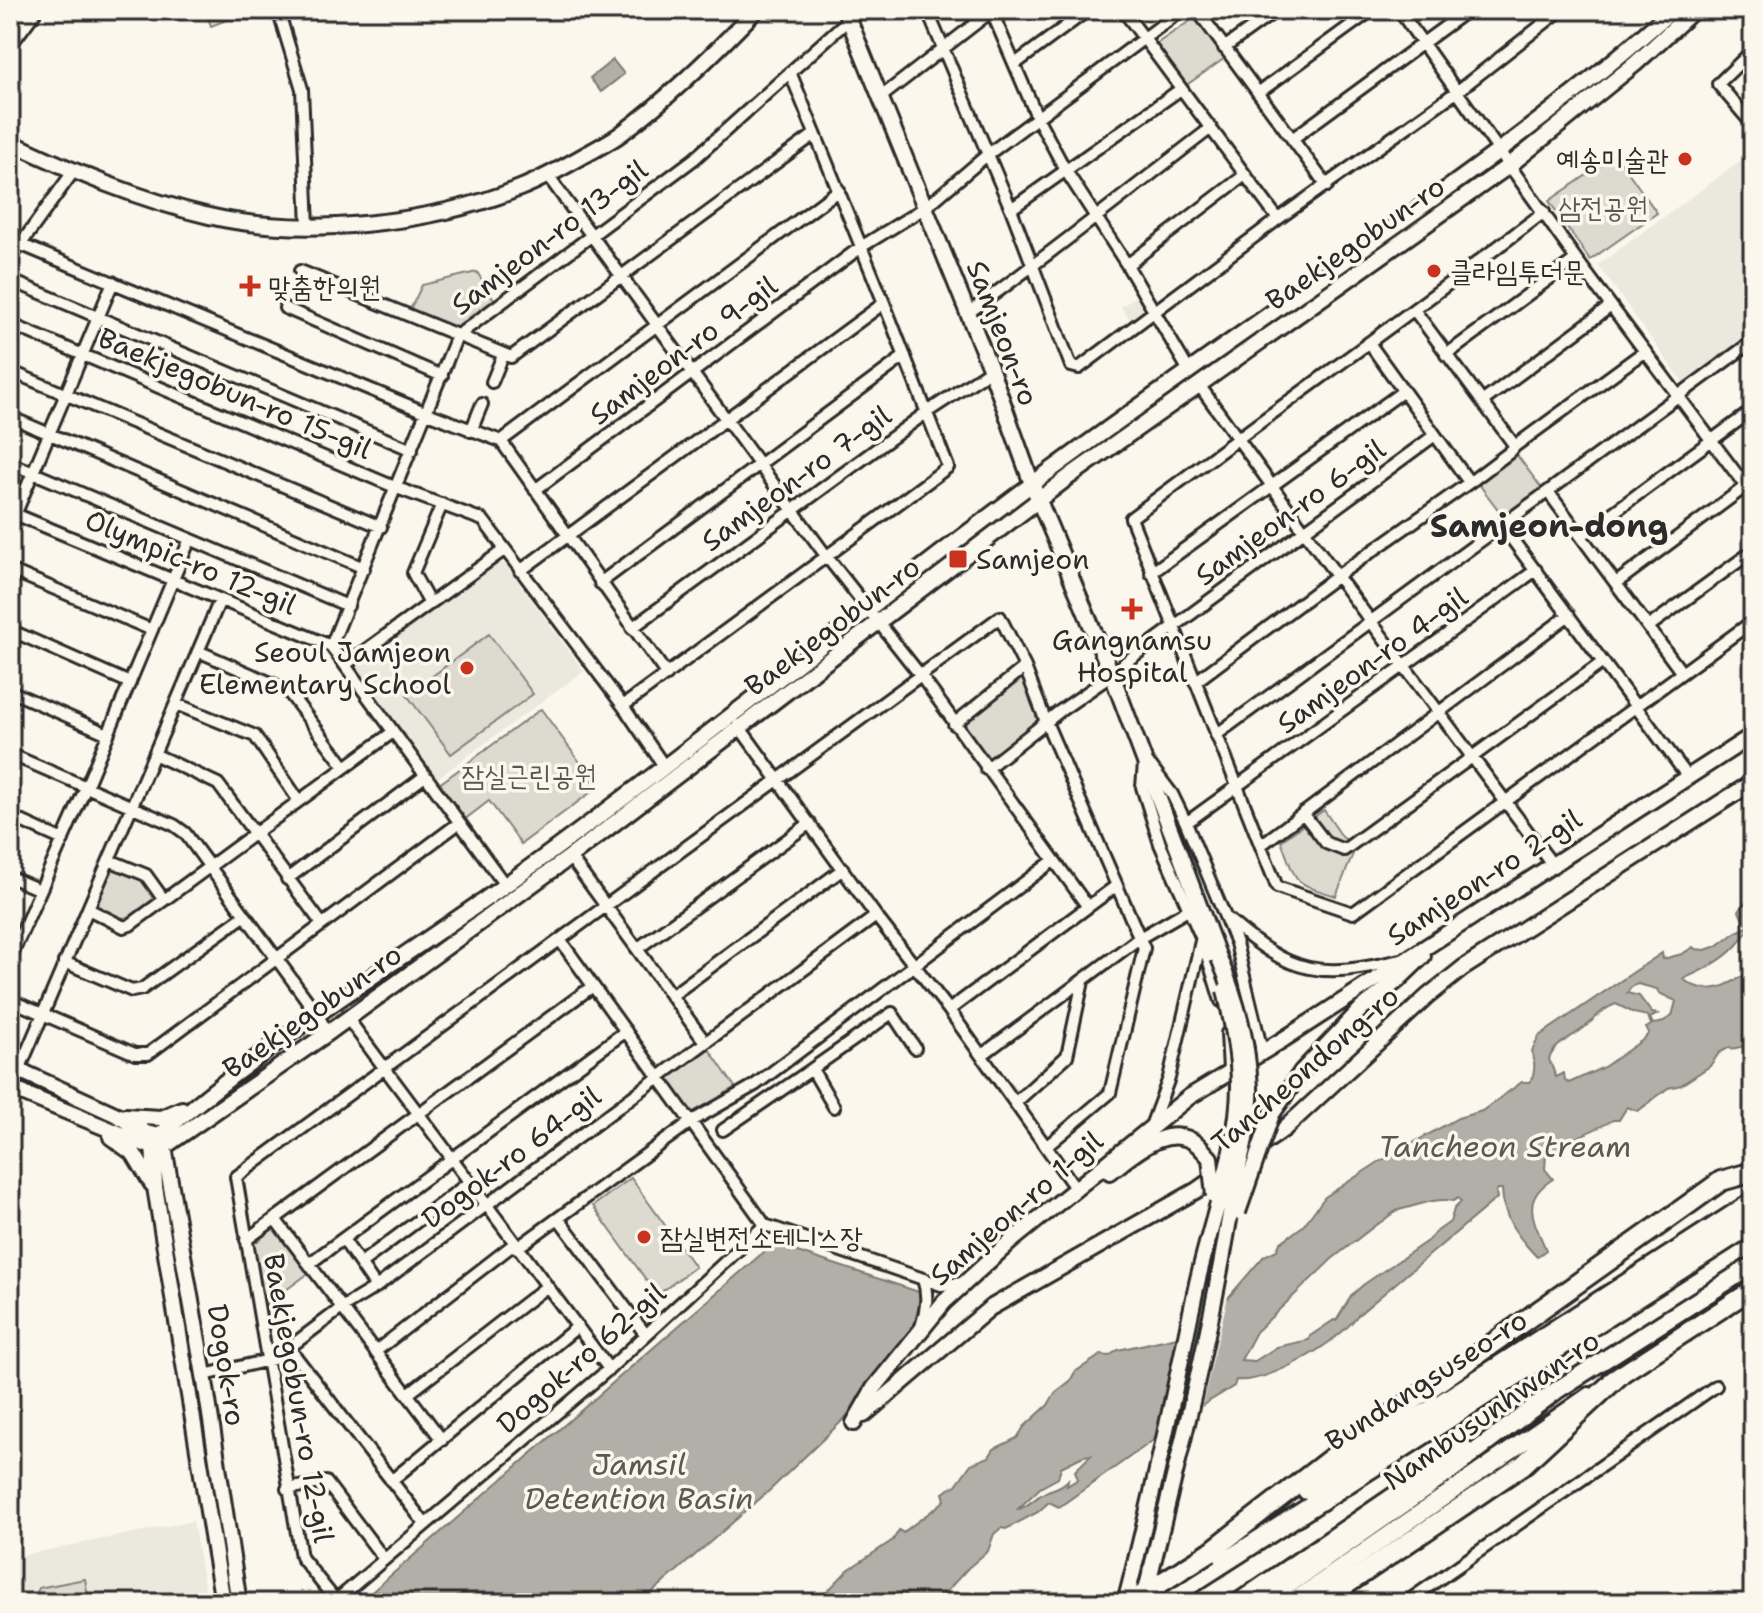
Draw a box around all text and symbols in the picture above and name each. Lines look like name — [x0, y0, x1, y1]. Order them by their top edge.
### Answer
place label: 예송미술관 — [1556, 140, 1669, 178]
street label: Samjeon-ro 13-gil — [443, 150, 655, 323]
marker: 예송미술관 — [1676, 150, 1694, 168]
street label: Baekjegobun-ro — [1258, 167, 1452, 319]
park label: 삼전공원 — [1558, 188, 1648, 226]
place label: 클라임투더문 — [1450, 252, 1585, 290]
street label: Samjeon-ro — [958, 255, 1048, 411]
marker: 클라임투더문 — [1425, 262, 1443, 280]
street label: Samjeon-ro 9-gil — [581, 266, 785, 433]
place label: 맞춤한의원 — [268, 267, 381, 305]
marker: 맞춤한의원 — [239, 275, 261, 297]
street label: Baekjegobun-ro 15-gil — [93, 318, 378, 468]
street label: Samjeon-ro 7-gil — [693, 396, 899, 560]
street label: Samjeon-ro 6-gil — [1187, 430, 1393, 594]
street label: Olympic-ro 12-gil — [79, 500, 303, 624]
district label: Samjeon-dong — [1430, 504, 1668, 547]
place label: Samjeon — [976, 540, 1089, 578]
street label: Baekjegobun-ro — [736, 547, 928, 705]
marker: Samjeon — [947, 548, 969, 570]
street label: Samjeon-ro 4-gil — [1269, 578, 1475, 742]
marker: Gangnamsu Hospital — [1121, 598, 1143, 620]
place label: Gangnamsu Hospital — [1052, 621, 1212, 691]
place label: Seoul Jamjeon Elementary School — [199, 633, 452, 703]
marker: Seoul Jamjeon Elementary School — [458, 659, 476, 677]
park label: 잠실근린공원 — [461, 756, 597, 794]
street label: Samjeon-ro 2-gil — [1379, 799, 1589, 954]
street label: Baekjegobun-ro — [215, 935, 409, 1087]
street label: Tancheondong-ro — [1203, 977, 1407, 1161]
street label: Dogok-ro 64-gil — [414, 1077, 609, 1237]
street label: Samjeon-ro 1-gil — [921, 1122, 1111, 1294]
water label: Tancheon Stream — [1378, 1126, 1632, 1167]
place label: 잠실변전소테니스장 — [660, 1218, 863, 1256]
marker: 잠실변전소테니스장 — [635, 1228, 653, 1246]
street label: Baekjegobun-ro 12-gil — [255, 1250, 343, 1546]
street label: Dogok-ro 62-gil — [488, 1274, 674, 1442]
street label: Bundangsuseo-ro — [1318, 1300, 1534, 1460]
street label: Dogok-ro — [199, 1301, 255, 1429]
street label: Nambusunhwan-ro — [1375, 1321, 1607, 1499]
water label: Jamsil Detention Basin — [524, 1444, 754, 1519]

